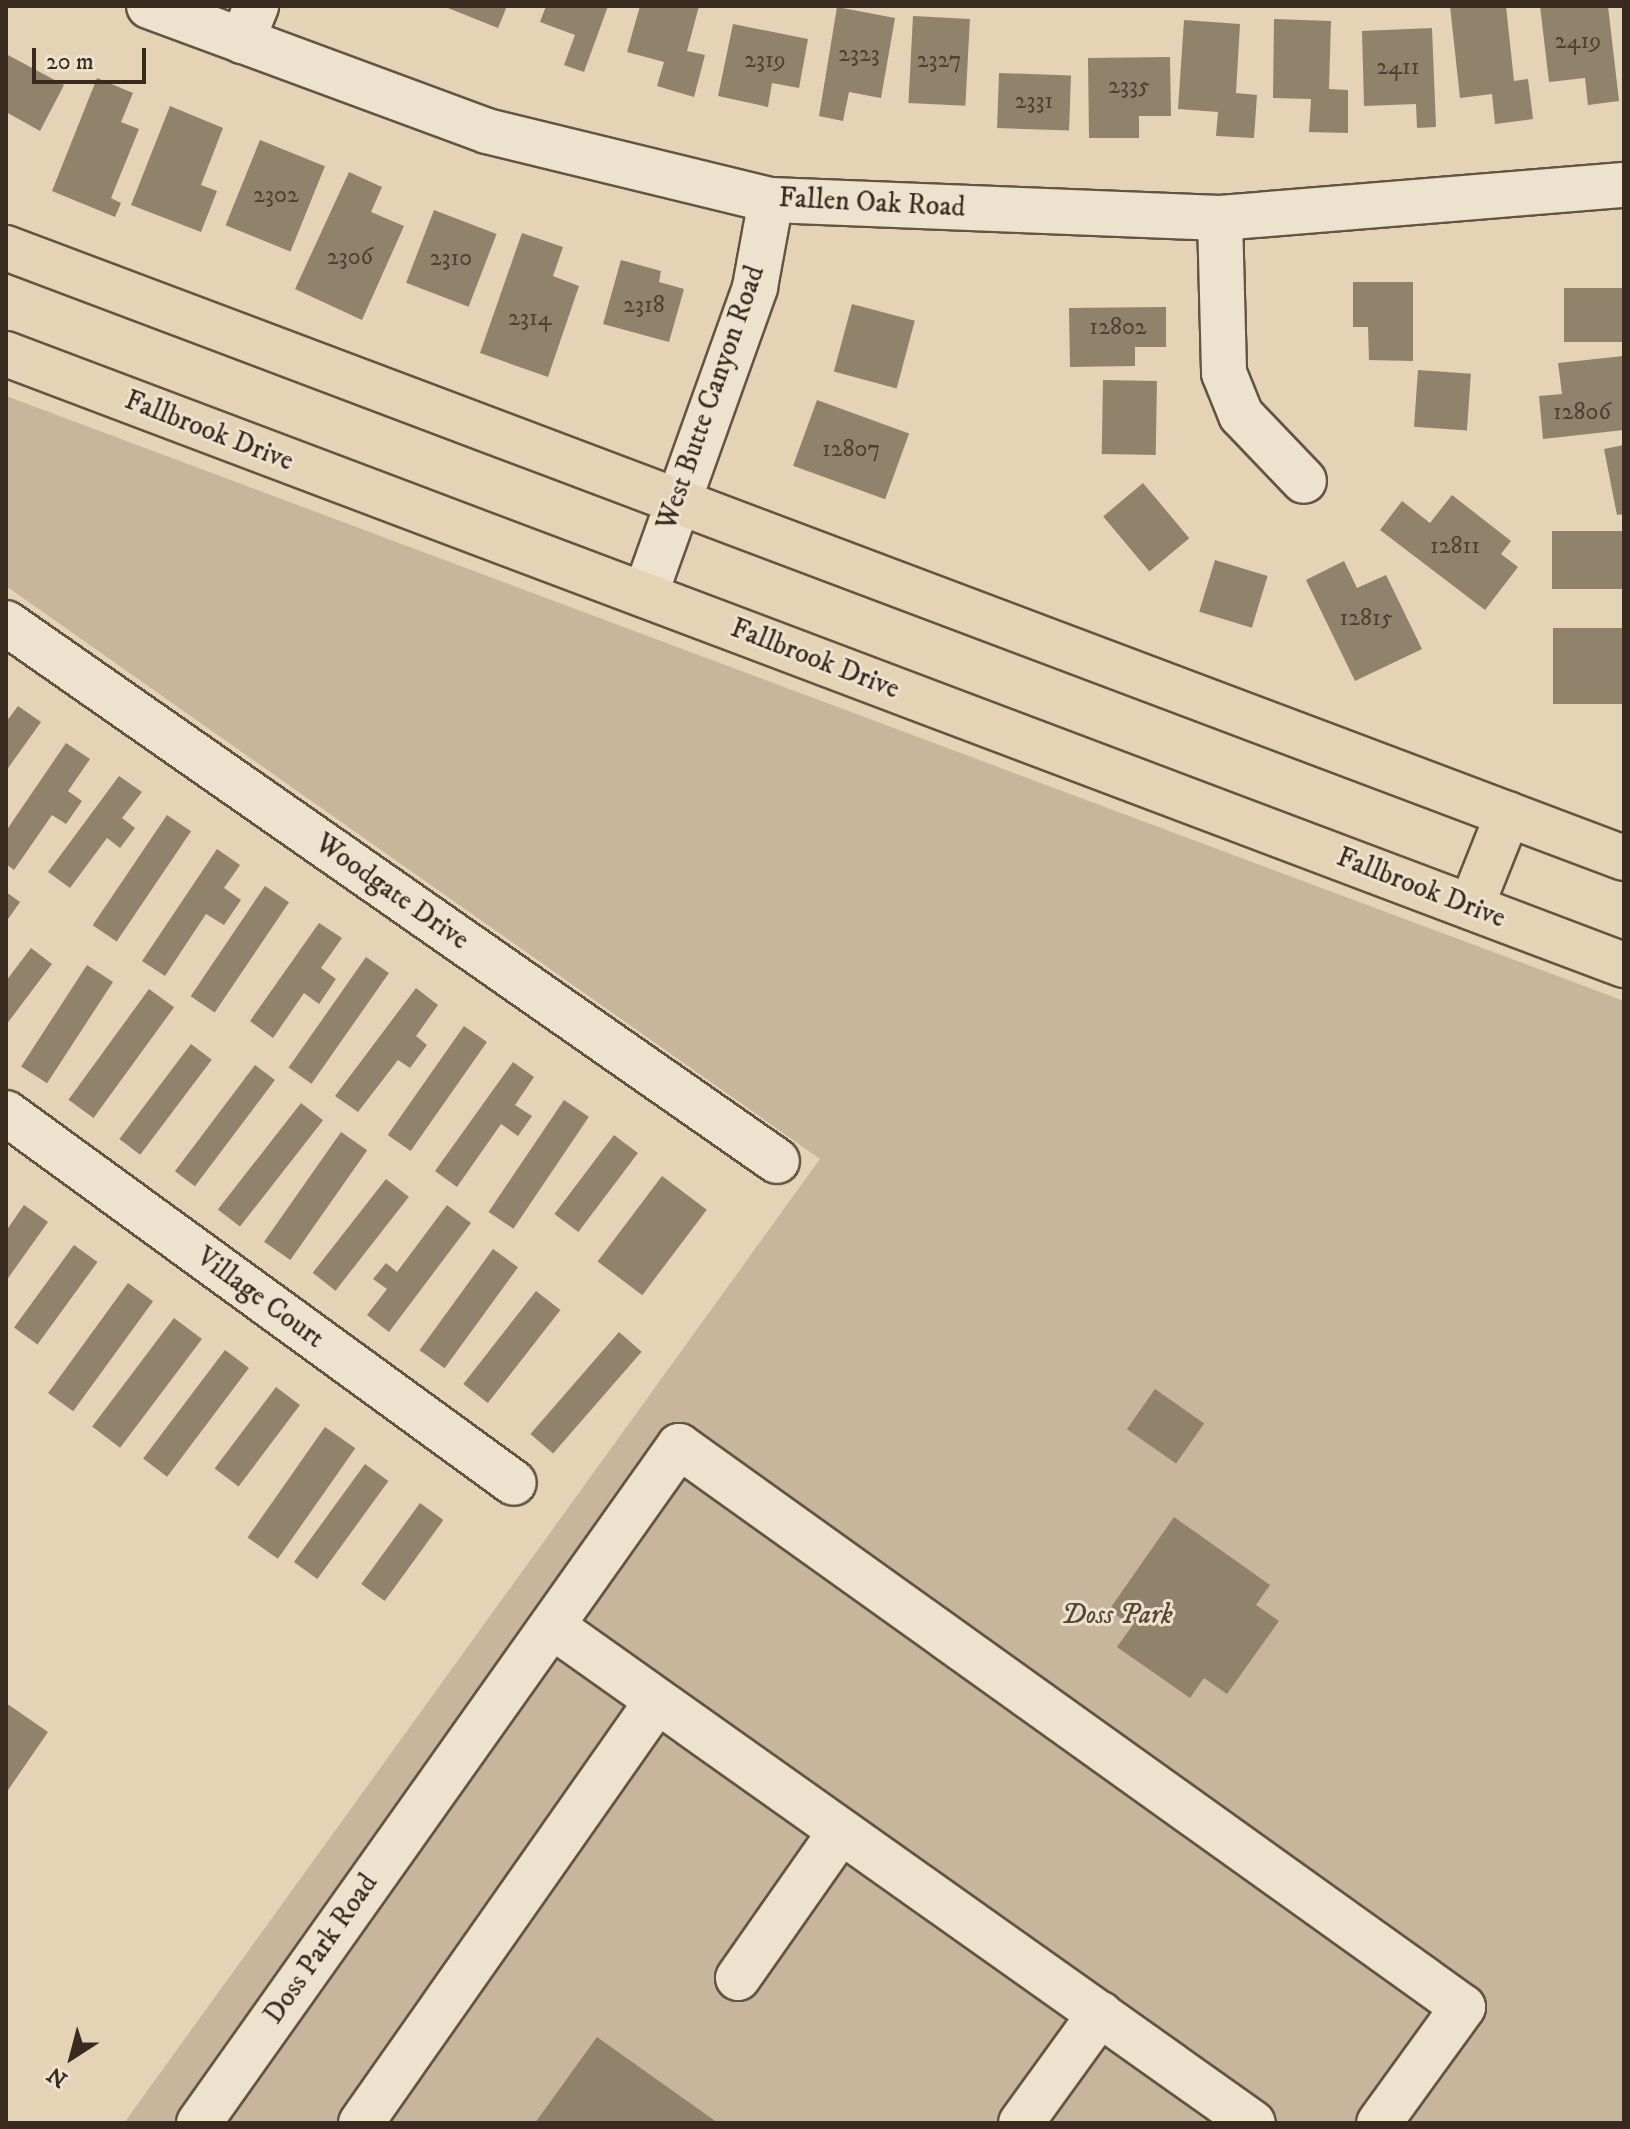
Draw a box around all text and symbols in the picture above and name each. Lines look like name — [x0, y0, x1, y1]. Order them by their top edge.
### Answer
house number: 2419 — [1555, 28, 1601, 56]
scale bar — [36, 32, 150, 82]
house number: 2323 — [838, 41, 880, 69]
text: 20 m — [46, 47, 94, 77]
house number: 2319 — [744, 47, 786, 75]
house number: 2327 — [917, 47, 961, 75]
house number: 2411 — [1376, 54, 1420, 82]
house number: 2335 — [1108, 73, 1150, 101]
house number: 2331 — [1015, 88, 1053, 116]
street label: Fallen Oak Road — [778, 181, 966, 225]
house number: 2302 — [253, 182, 299, 210]
house number: 2306 — [327, 244, 373, 272]
house number: 2310 — [430, 245, 472, 273]
street label: West Butte Canyon Road — [650, 261, 772, 535]
house number: 2318 — [623, 292, 665, 320]
house number: 2314 — [508, 305, 552, 333]
house number: 12802 — [1089, 314, 1147, 342]
street label: Fallbrook Drive — [120, 383, 298, 479]
house number: 12806 — [1553, 399, 1611, 427]
house number: 12807 — [822, 436, 880, 464]
house number: 12811 — [1430, 533, 1480, 561]
house number: 12815 — [1339, 605, 1393, 633]
street label: Fallbrook Drive — [726, 611, 904, 707]
street label: Woodgate Drive — [309, 827, 475, 957]
street label: Fallbrook Drive — [1332, 840, 1510, 936]
street label: Village Court — [190, 1240, 330, 1356]
park label: Doss Park — [1061, 1598, 1173, 1632]
street label: Doss Park Road — [257, 1867, 385, 2031]
north arrow — [32, 2017, 112, 2097]
text: N — [42, 2061, 73, 2093]

